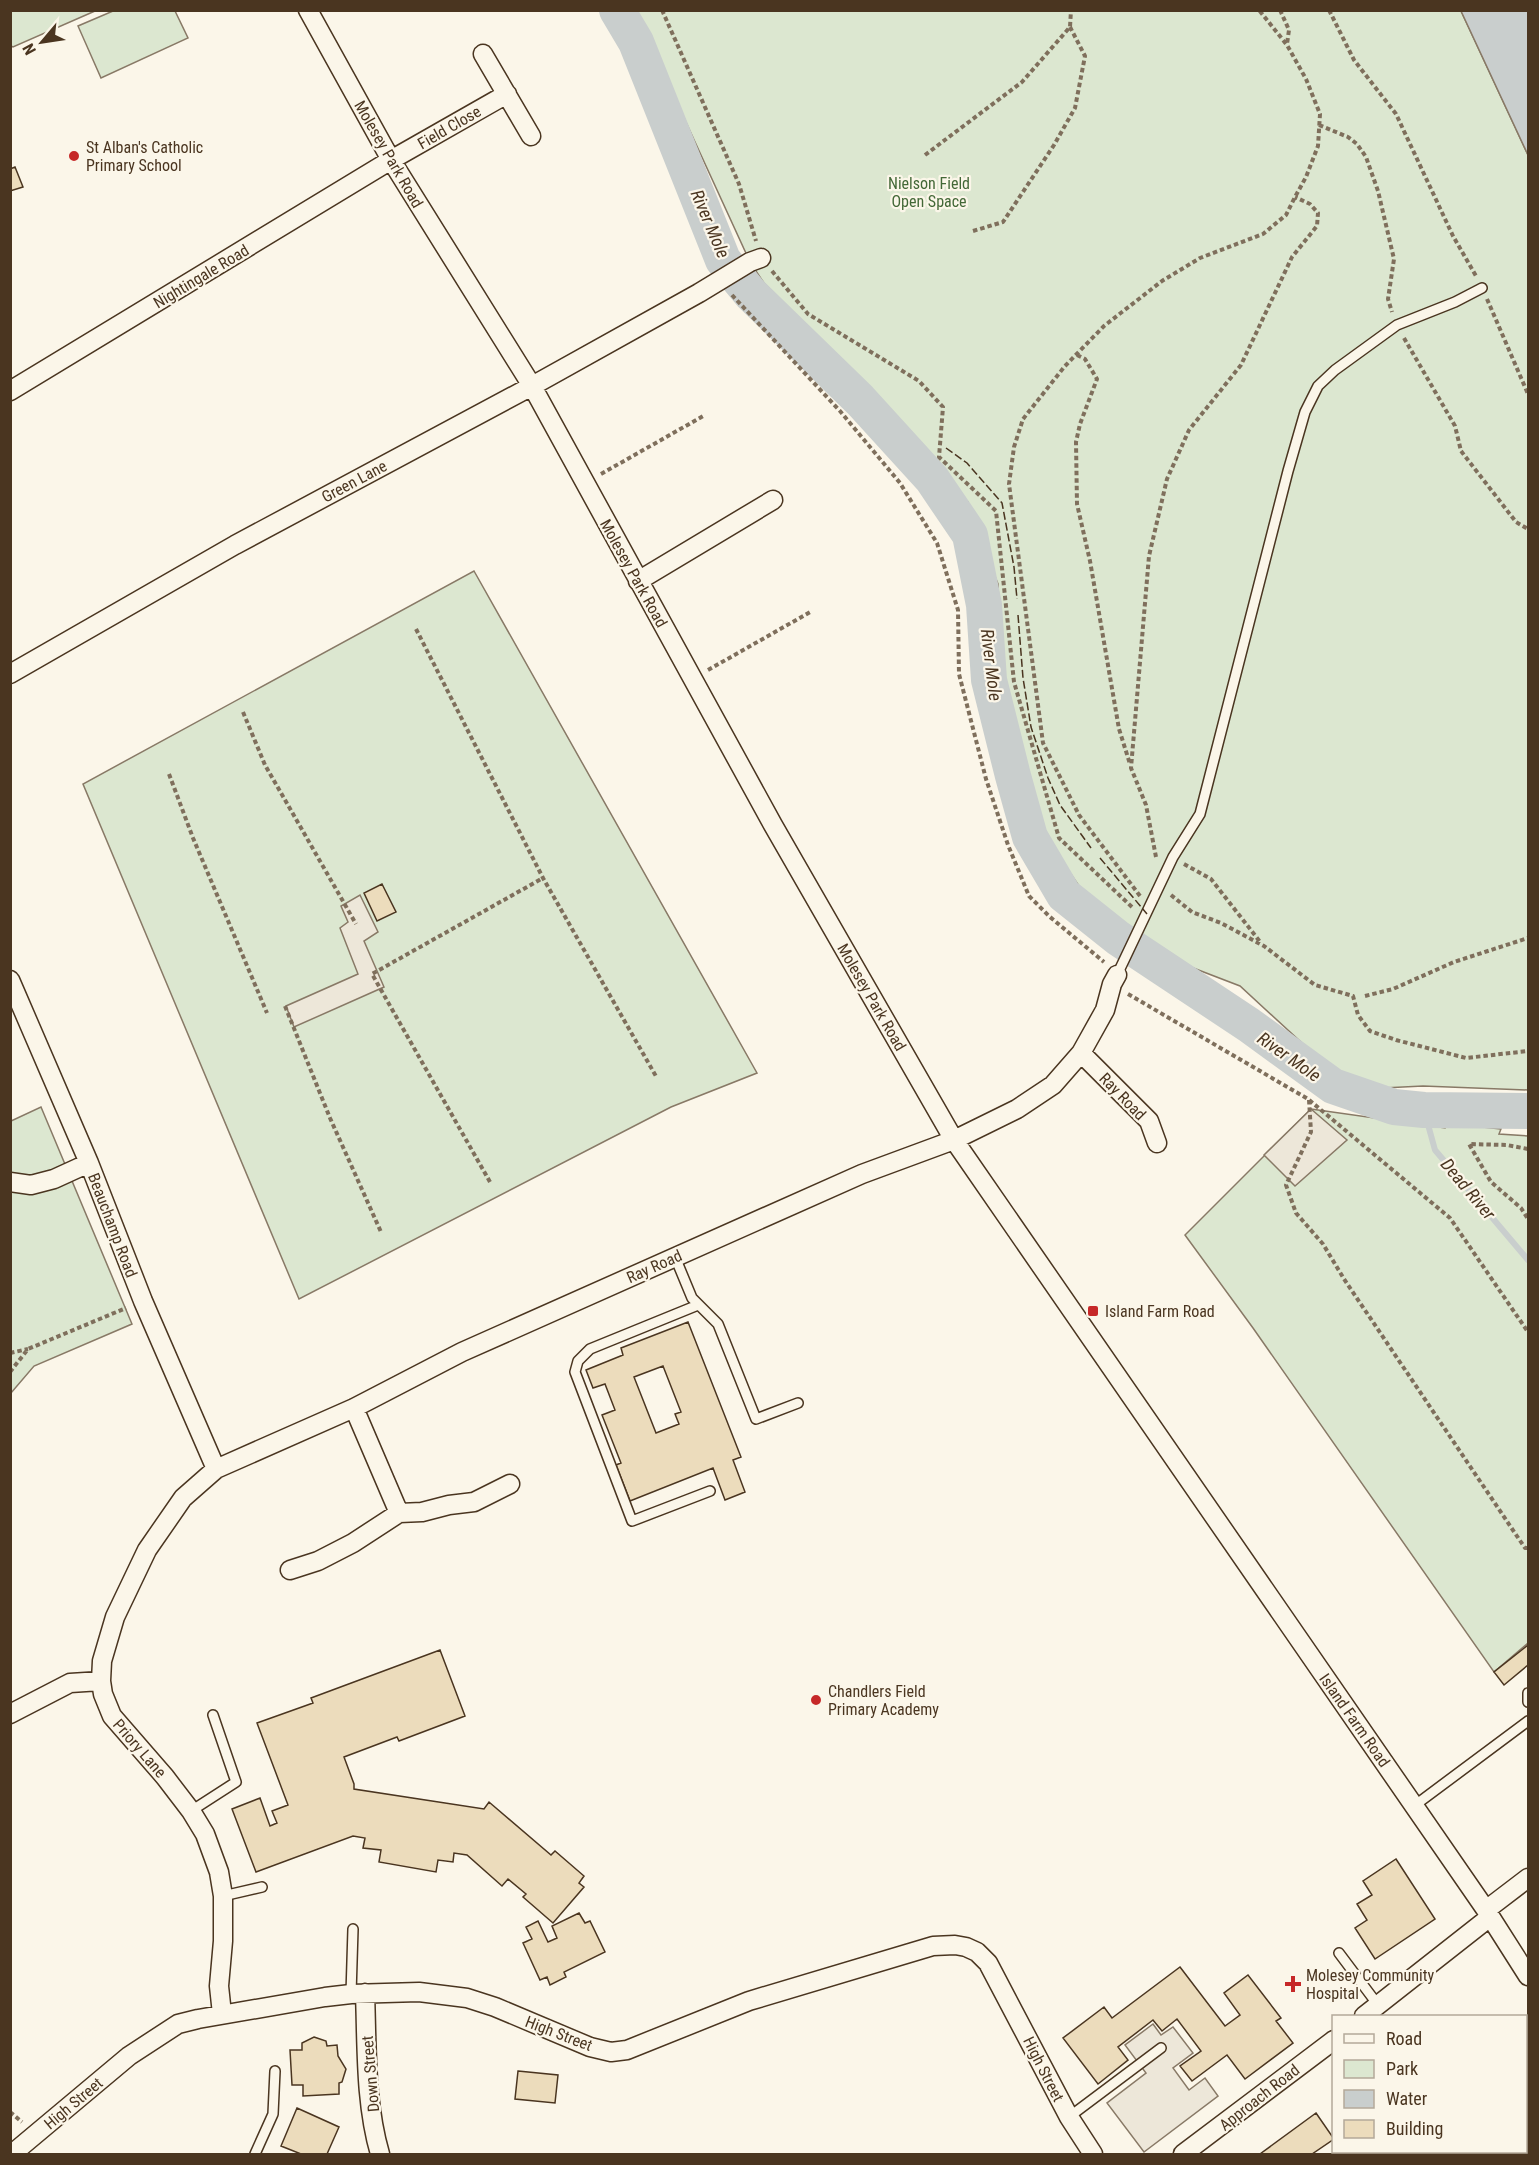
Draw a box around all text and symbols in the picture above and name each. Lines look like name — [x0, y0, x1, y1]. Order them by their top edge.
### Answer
north arrow — [12, 12, 72, 72]
text: N — [19, 40, 40, 58]
street label: Molesey Park Road — [350, 97, 427, 211]
street label: Field Close — [414, 102, 484, 153]
place label: St Alban's Catholic Primary School — [86, 138, 203, 175]
marker: St Alban's Catholic Primary School — [67, 149, 81, 163]
park label: Nielson Field Open Space — [888, 174, 970, 211]
water label: River Mole — [687, 186, 734, 261]
street label: Nightingale Road — [150, 241, 252, 312]
street label: Green Lane — [318, 456, 390, 507]
street label: Molesey Park Road — [596, 516, 671, 631]
water label: River Mole — [977, 628, 1006, 702]
street label: Molesey Park Road — [833, 940, 910, 1054]
water label: River Mole — [1254, 1027, 1325, 1086]
street label: Ray Road — [1095, 1069, 1150, 1124]
water label: Dead River — [1437, 1154, 1500, 1224]
street label: Beauchamp Road — [84, 1170, 141, 1280]
street label: Ray Road — [624, 1246, 685, 1287]
place label: Island Farm Road — [1105, 1302, 1215, 1321]
marker: Island Farm Road — [1086, 1304, 1100, 1318]
street label: Island Farm Road — [1315, 1670, 1394, 1771]
place label: Chandlers Field Primary Academy — [828, 1682, 939, 1719]
marker: Chandlers Field Primary Academy — [809, 1693, 823, 1707]
street label: Priory Lane — [109, 1715, 170, 1781]
place label: Molesey Community Hospital — [1306, 1966, 1434, 2003]
marker: Molesey Community Hospital — [1284, 1975, 1302, 1993]
street label: High Street — [523, 2012, 595, 2055]
legend — [1332, 2015, 1527, 2153]
text: Road — [1386, 2028, 1422, 2049]
street label: High Street — [1019, 2034, 1068, 2105]
street label: Down Street — [358, 2035, 383, 2113]
text: Park — [1386, 2058, 1418, 2079]
street label: Approach Road — [1215, 2060, 1303, 2135]
street label: High Street — [40, 2073, 107, 2133]
text: Water — [1386, 2088, 1428, 2109]
text: Building — [1386, 2118, 1443, 2139]

